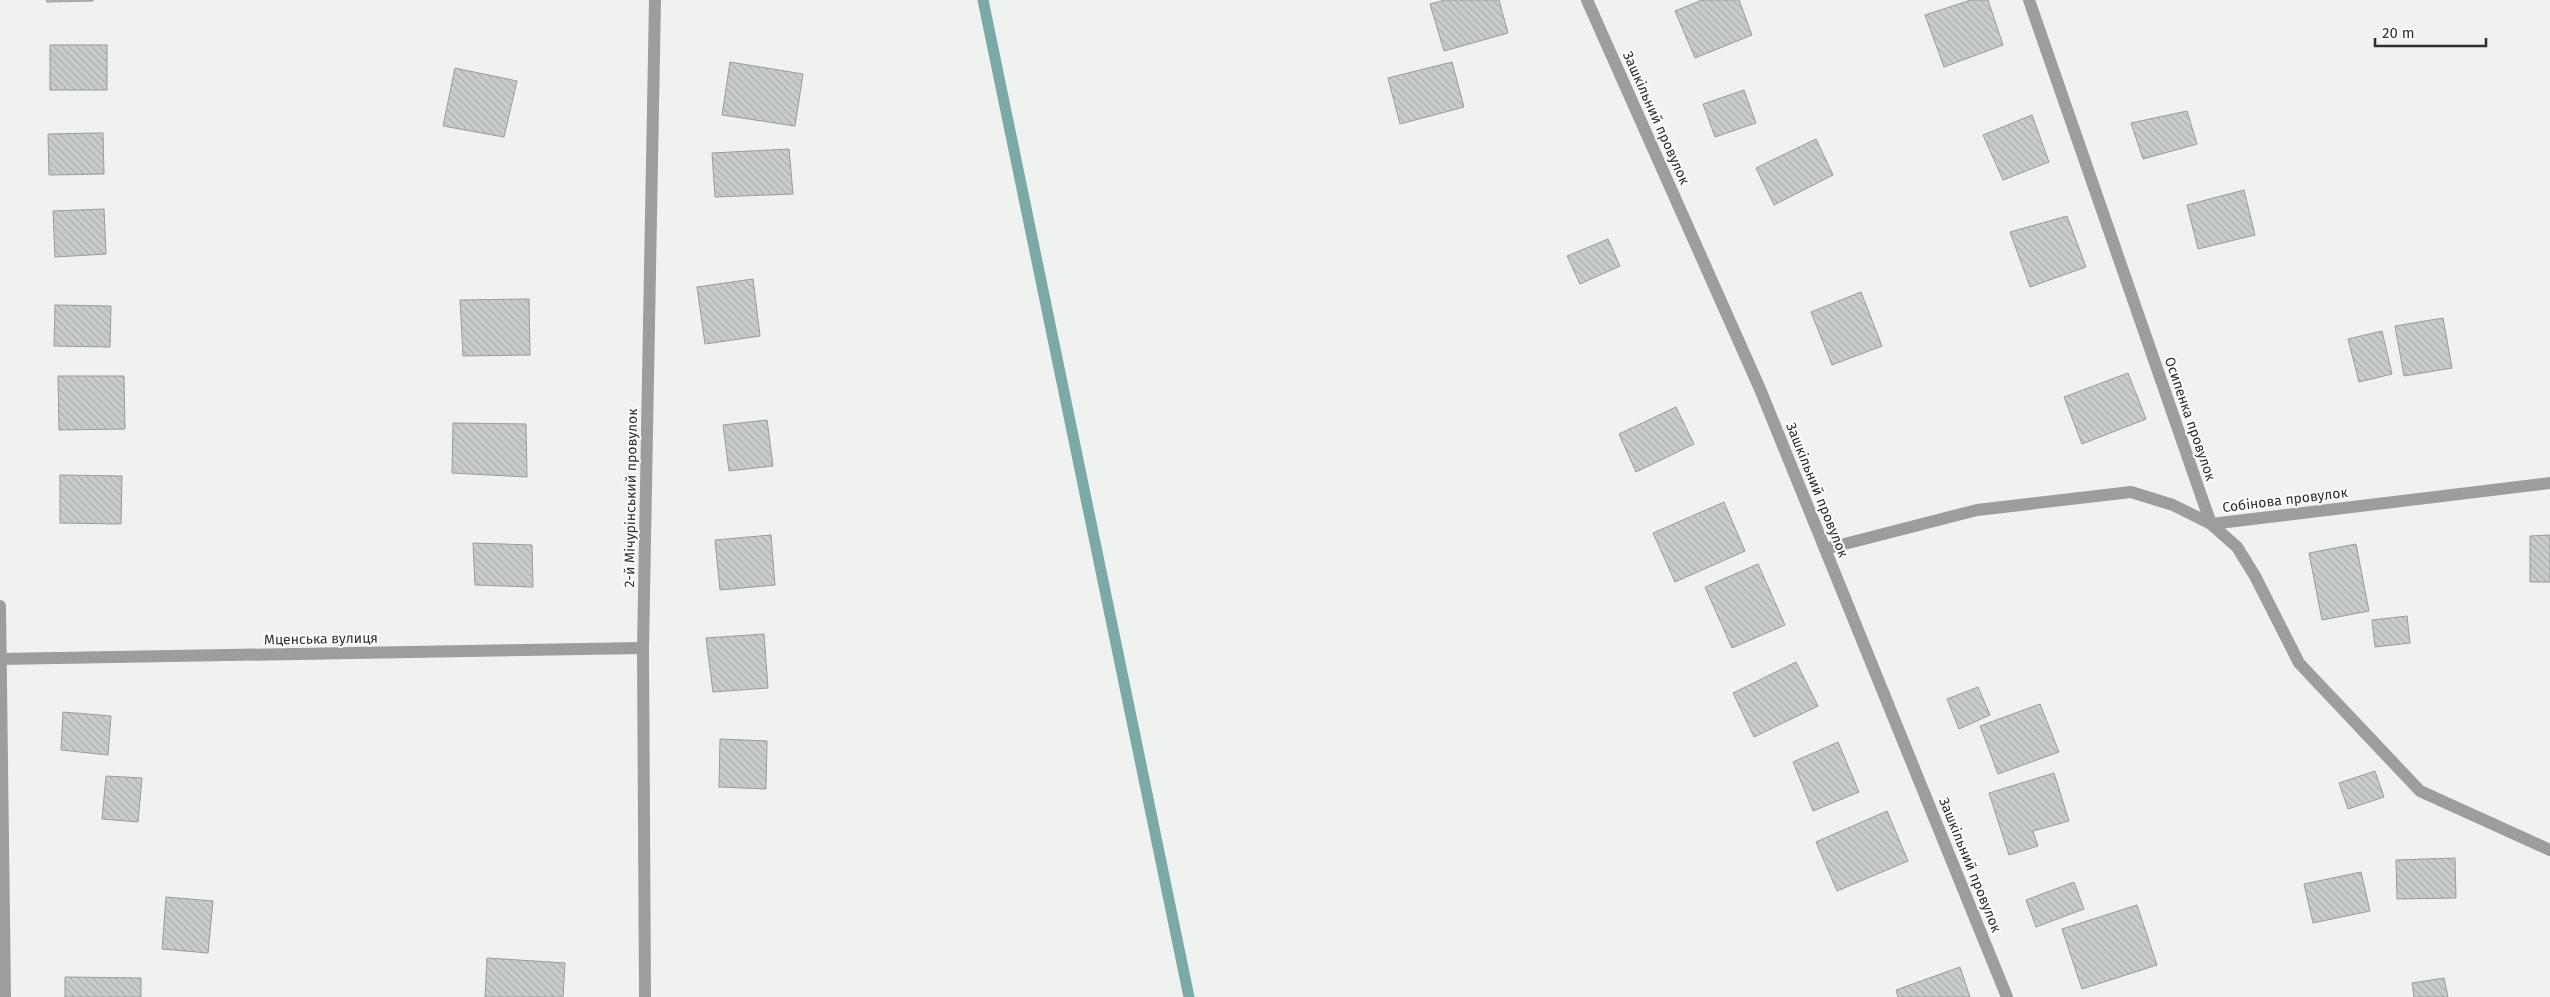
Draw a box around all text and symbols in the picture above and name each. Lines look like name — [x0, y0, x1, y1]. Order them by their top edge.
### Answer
scale bar — [2375, 15, 2486, 47]
text: 20 m — [2382, 24, 2415, 42]
street label: Зашкільний провулок — [1619, 49, 1693, 188]
street label: Осипенка провулок — [2161, 355, 2219, 484]
street label: 2-й Мічурінський провулок — [621, 408, 641, 588]
street label: Зашкільний провулок — [1782, 420, 1852, 561]
street label: Собінова провулок — [2221, 484, 2349, 516]
street label: Мценська вулиця — [264, 630, 378, 648]
street label: Зашкільний провулок — [1935, 795, 2005, 936]

